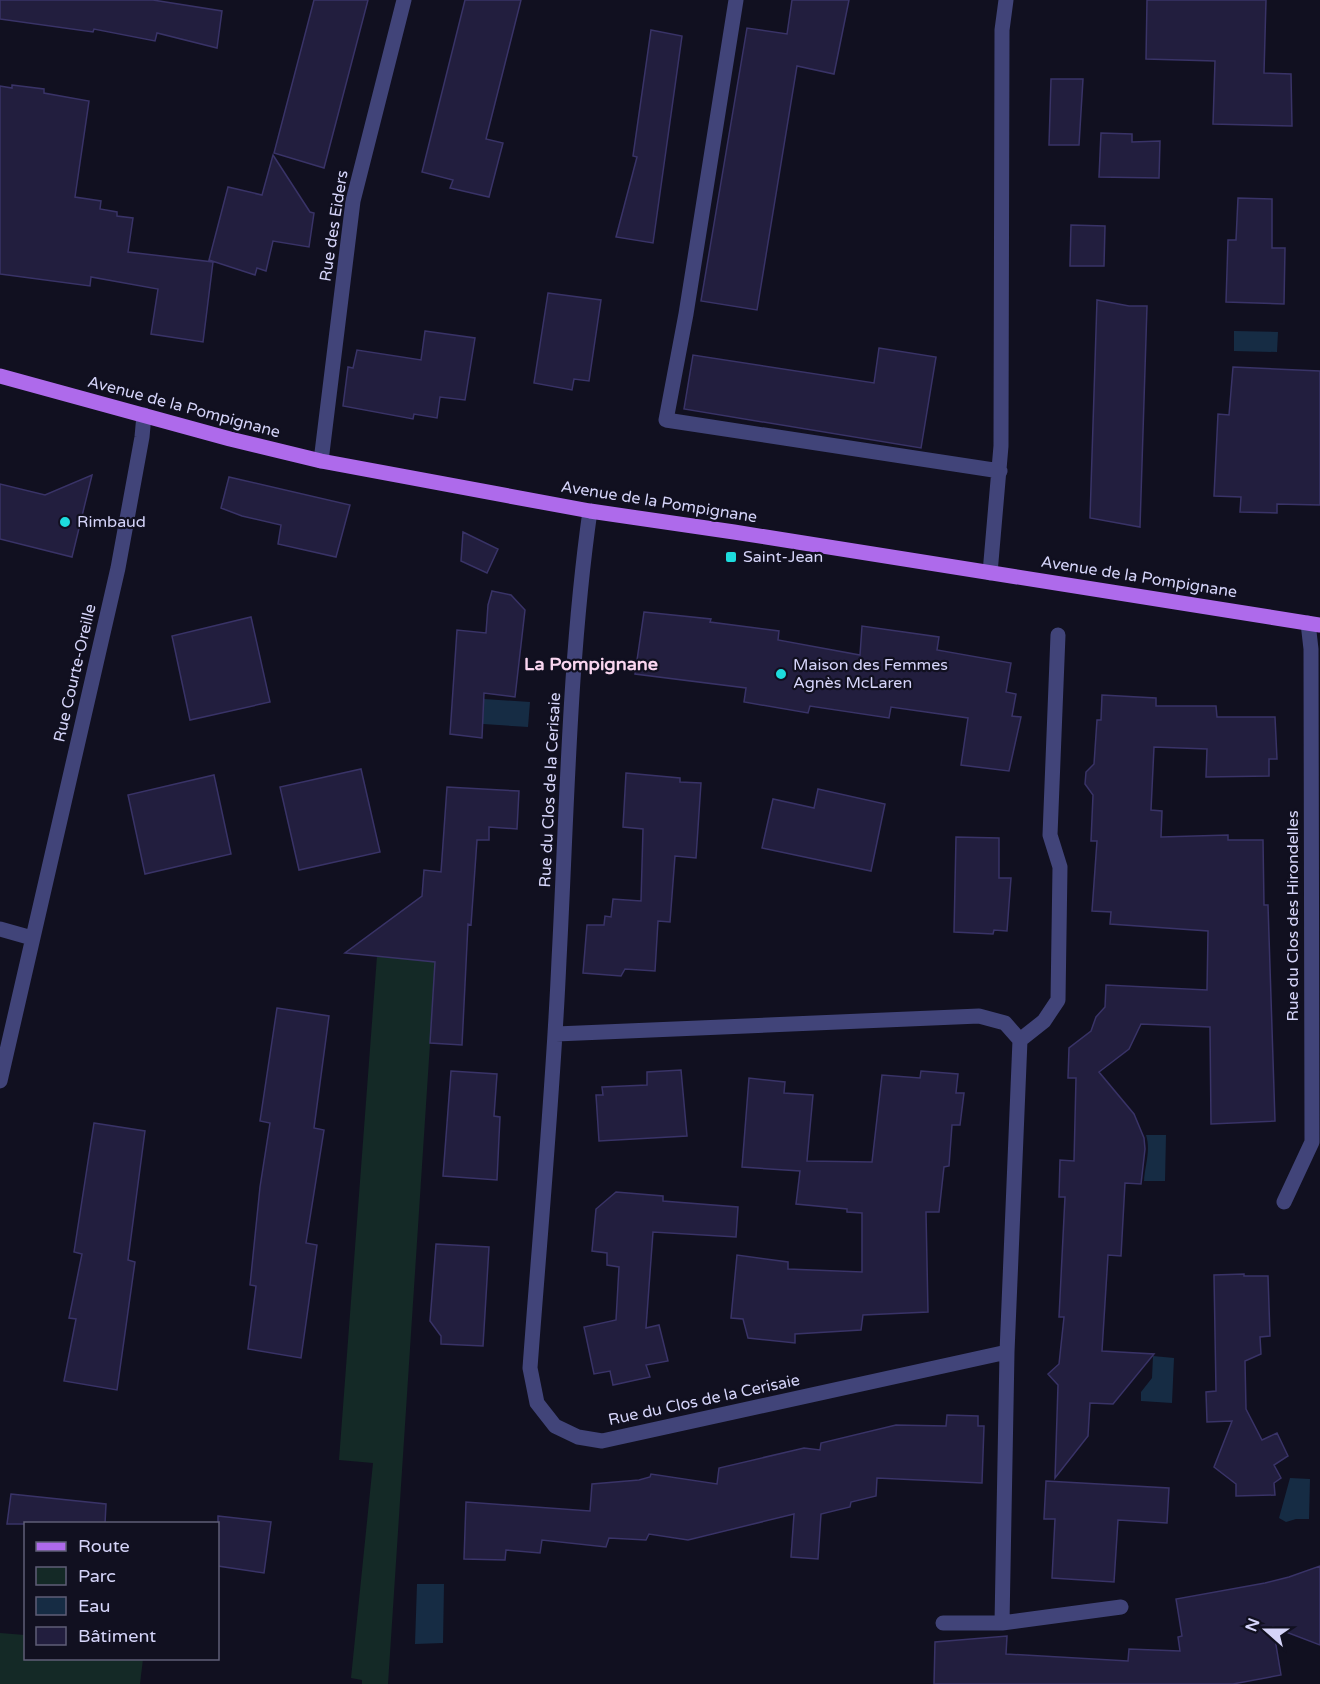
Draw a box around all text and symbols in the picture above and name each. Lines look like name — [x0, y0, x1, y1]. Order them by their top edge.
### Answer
street label: Rue des Eiders — [315, 169, 353, 283]
street label: Avenue de la Pompignane — [86, 372, 282, 442]
street label: Avenue de la Pompignane — [559, 477, 759, 527]
place label: Rimbaud — [77, 512, 146, 532]
marker: Rimbaud — [58, 515, 72, 529]
place label: Saint-Jean — [743, 547, 823, 567]
marker: Saint-Jean — [724, 550, 738, 564]
street label: Avenue de la Pompignane — [1039, 552, 1239, 602]
street label: Rue Courte-Oreille — [49, 602, 101, 744]
district label: La Pompignane — [524, 653, 658, 675]
place label: Maison des Femmes Agnès McLaren — [793, 655, 948, 693]
marker: Maison des Femmes Agnès McLaren — [774, 667, 788, 681]
street label: Rue du Clos de la Cerisaie — [535, 692, 565, 888]
street label: Rue du Clos des Hirondelles — [1283, 810, 1303, 1022]
street label: Rue du Clos de la Cerisaie — [606, 1370, 802, 1430]
legend — [24, 1522, 219, 1660]
text: Route — [78, 1535, 130, 1557]
text: Parc — [78, 1565, 116, 1587]
text: Eau — [78, 1595, 110, 1617]
north arrow — [1236, 1600, 1296, 1660]
text: N — [1241, 1615, 1265, 1635]
text: Bâtiment — [78, 1625, 156, 1647]

